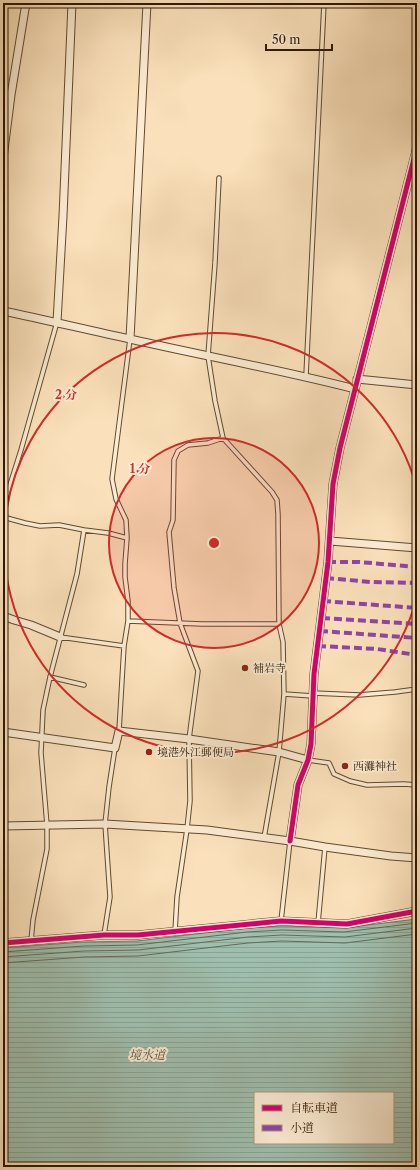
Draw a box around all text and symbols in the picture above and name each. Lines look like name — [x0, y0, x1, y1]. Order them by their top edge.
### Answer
scale bar — [266, 26, 332, 52]
text: 50 m — [272, 32, 301, 47]
text: 2 分 — [55, 387, 77, 402]
text: 1 分 — [130, 461, 150, 476]
centre of rings — [207, 536, 221, 550]
place label: 補岩寺 — [253, 661, 286, 675]
marker: 補岩寺 — [240, 663, 250, 673]
place label: 境港外江郵便局 — [157, 745, 234, 759]
marker: 境港外江郵便局 — [144, 747, 154, 757]
place label: 西灘神社 — [353, 759, 397, 773]
marker: 西灘神社 — [340, 761, 350, 771]
water label: 境水道 — [129, 1047, 167, 1062]
legend — [254, 1092, 394, 1144]
text: 自転車道 — [290, 1100, 338, 1115]
text: 小道 — [290, 1120, 314, 1135]

